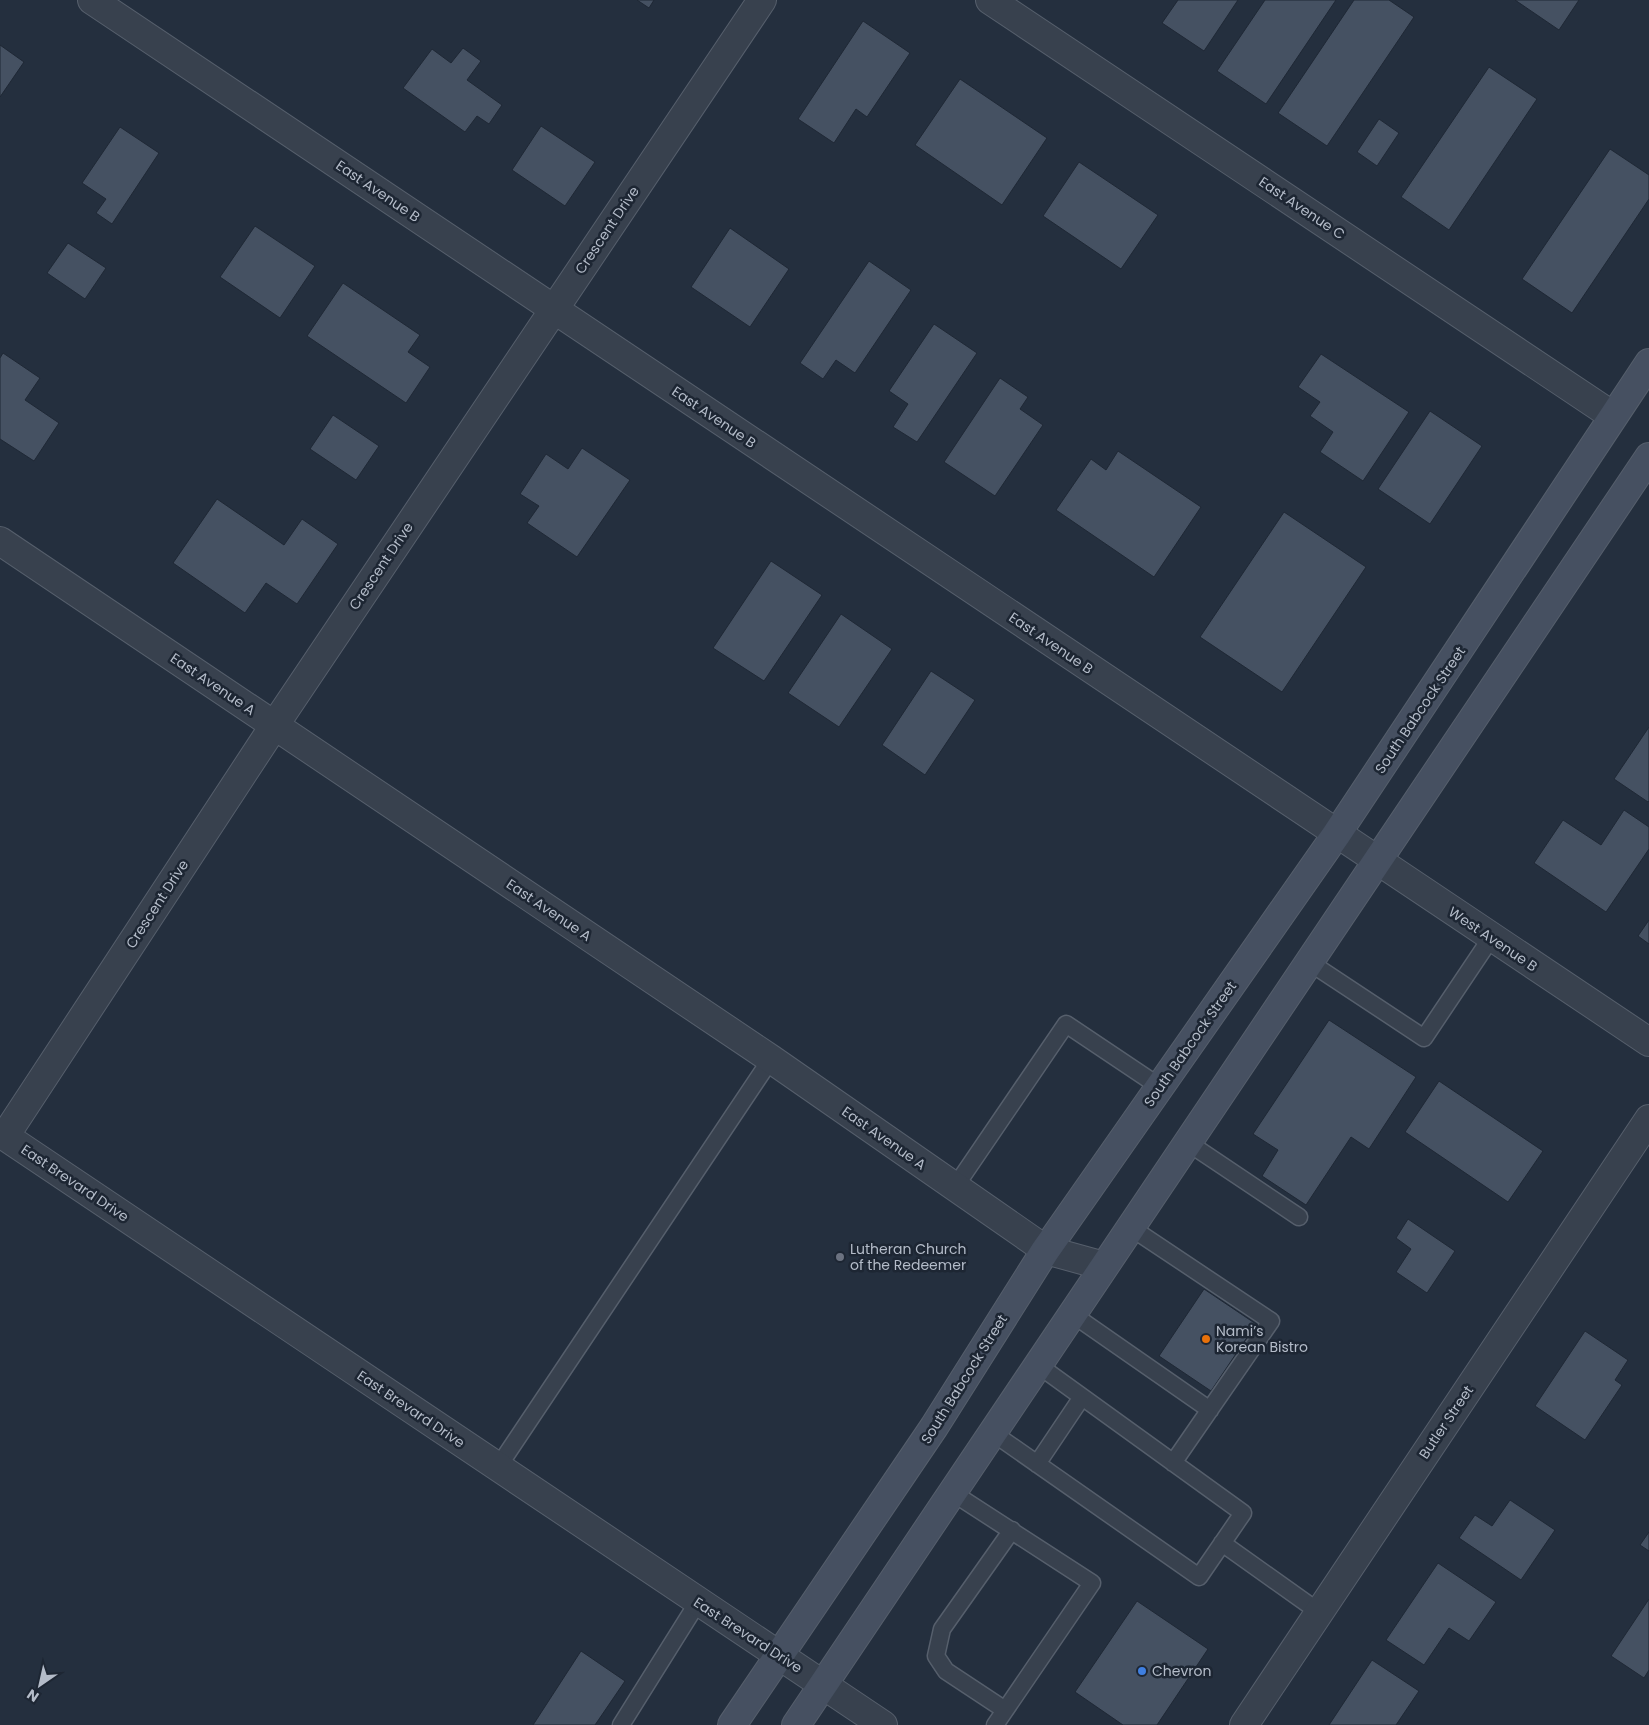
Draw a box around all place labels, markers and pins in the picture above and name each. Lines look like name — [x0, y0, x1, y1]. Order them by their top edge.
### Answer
place label: Lutheran Church of the Redeemer — [850, 1239, 967, 1275]
marker: Lutheran Church of the Redeemer — [834, 1251, 846, 1263]
place label: Nami’s Korean Bistro — [1216, 1321, 1308, 1357]
marker: Nami’s Korean Bistro — [1200, 1333, 1212, 1345]
place label: Chevron — [1152, 1661, 1211, 1681]
marker: Chevron — [1136, 1665, 1148, 1677]

